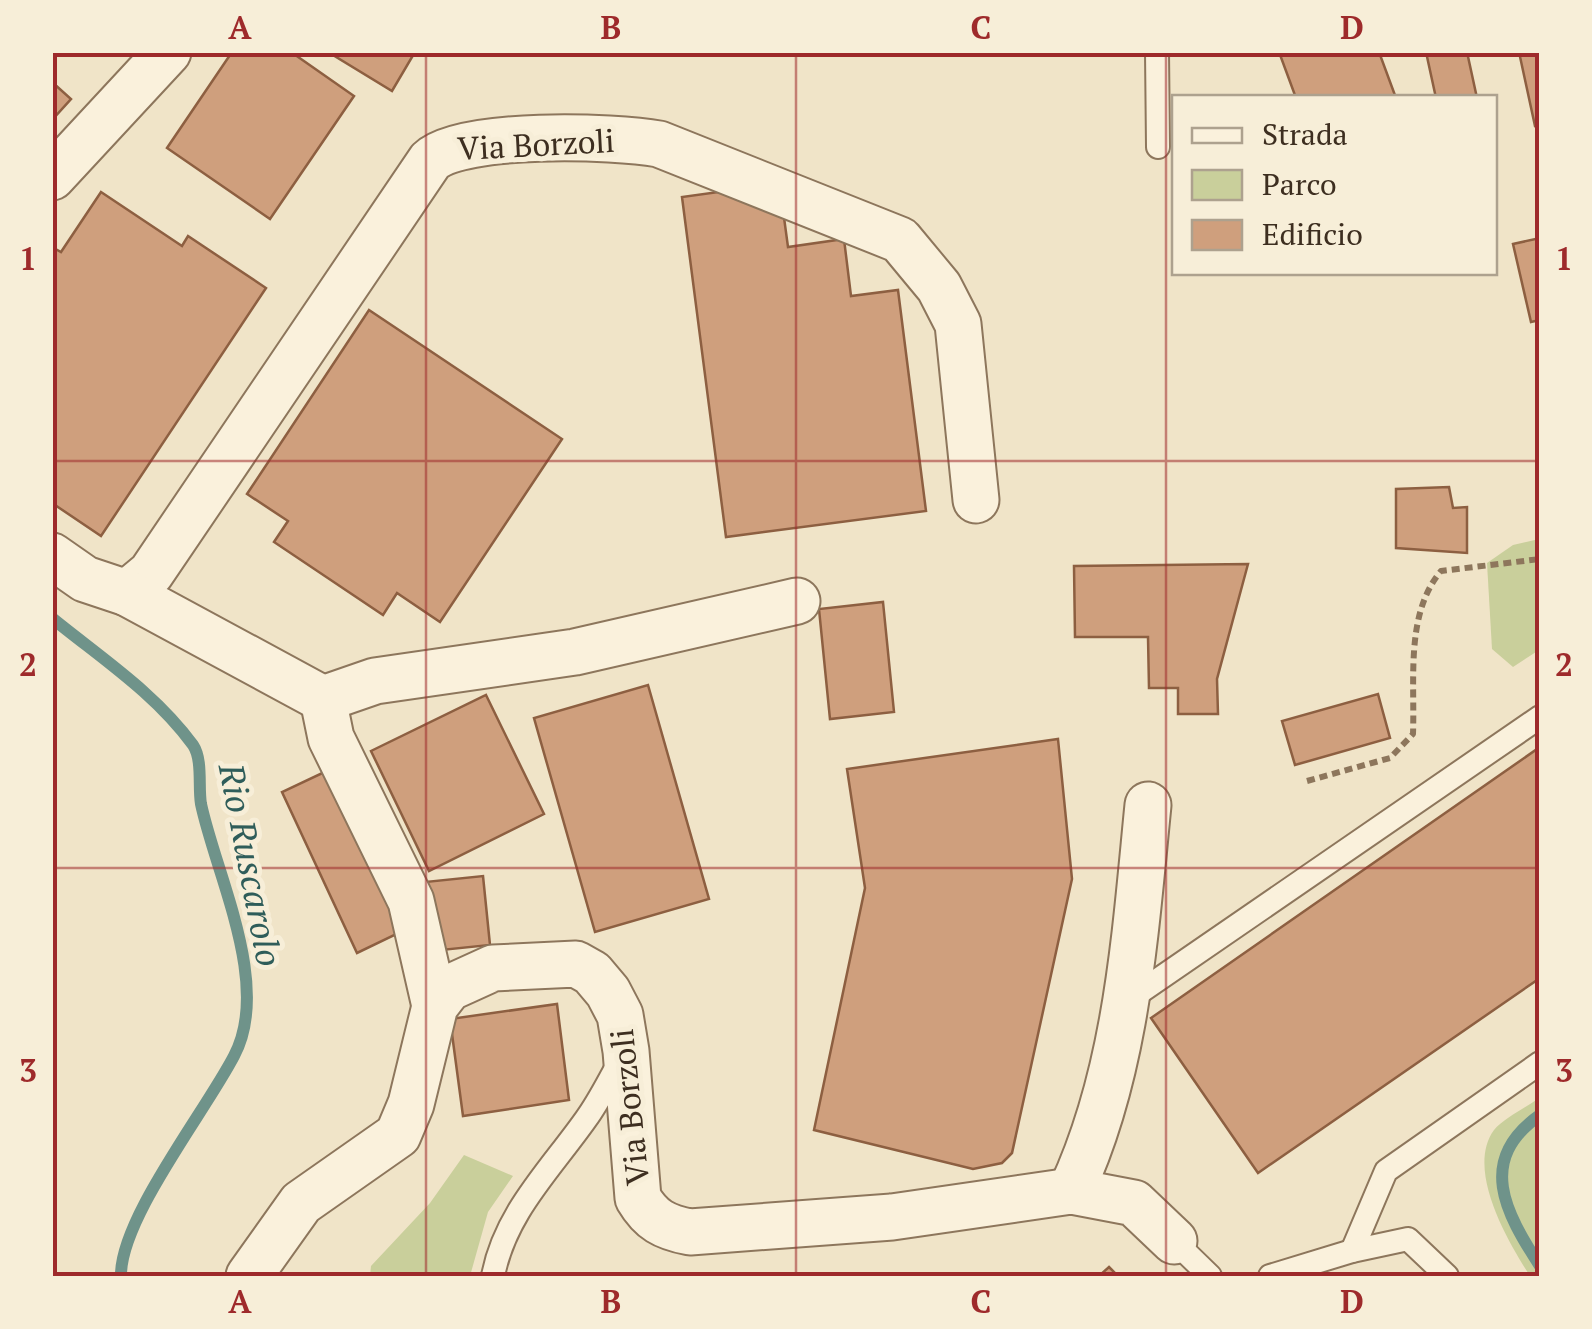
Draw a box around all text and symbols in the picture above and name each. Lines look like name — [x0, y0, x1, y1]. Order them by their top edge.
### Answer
text: A — [228, 6, 252, 48]
text: B — [601, 6, 621, 48]
text: C — [971, 6, 991, 48]
text: D — [1340, 6, 1364, 48]
legend — [1172, 95, 1497, 275]
text: Strada — [1262, 114, 1348, 154]
street label: Via Borzoli — [456, 119, 616, 169]
text: Parco — [1262, 164, 1337, 204]
text: Edificio — [1262, 214, 1363, 254]
text: 1 — [19, 237, 37, 279]
text: 1 — [1555, 237, 1573, 279]
text: 2 — [19, 643, 37, 685]
text: 2 — [1555, 643, 1573, 685]
water label: Rio Ruscarolo — [209, 758, 293, 970]
street label: Via Borzoli — [600, 1027, 658, 1188]
text: 3 — [19, 1049, 37, 1091]
text: 3 — [1555, 1049, 1573, 1091]
text: A — [228, 1280, 252, 1322]
text: B — [601, 1280, 621, 1322]
text: C — [971, 1280, 991, 1322]
text: D — [1340, 1280, 1364, 1322]

